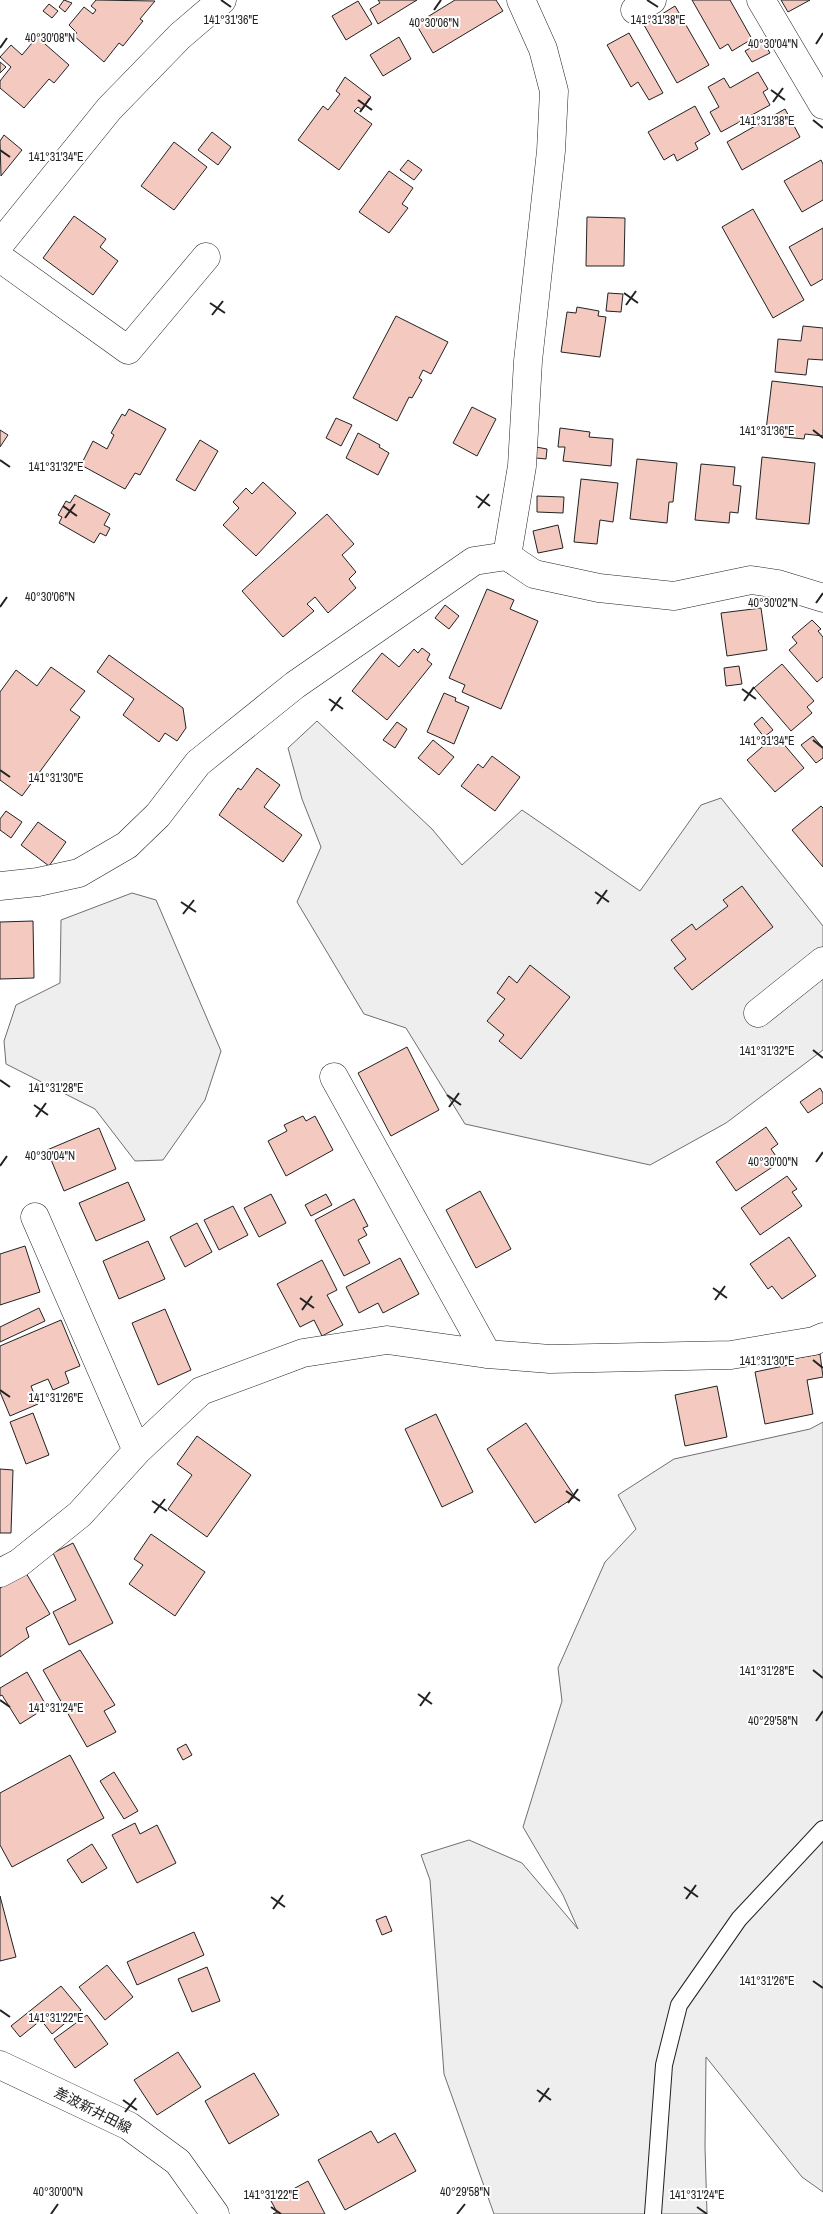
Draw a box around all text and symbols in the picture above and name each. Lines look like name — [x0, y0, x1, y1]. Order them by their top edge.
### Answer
text: 141°31'36"E — [203, 12, 259, 28]
text: 141°31'38"E — [630, 12, 686, 28]
text: 40°30'06"N — [409, 15, 459, 31]
text: 40°30'08"N — [25, 30, 75, 46]
text: 40°30'04"N — [748, 36, 798, 52]
text: 141°31'38"E — [739, 113, 795, 129]
text: 141°31'34"E — [28, 149, 84, 165]
text: 141°31'36"E — [739, 423, 795, 439]
text: 141°31'32"E — [28, 459, 84, 475]
text: 40°30'06"N — [25, 589, 75, 605]
text: 40°30'02"N — [748, 595, 798, 611]
text: 141°31'34"E — [739, 733, 795, 749]
text: 141°31'30"E — [28, 770, 84, 786]
text: 141°31'32"E — [739, 1043, 795, 1059]
text: 141°31'28"E — [28, 1080, 84, 1096]
text: 40°30'04"N — [25, 1148, 75, 1164]
text: 40°30'00"N — [748, 1154, 798, 1170]
text: 141°31'30"E — [739, 1353, 795, 1369]
text: 141°31'26"E — [28, 1390, 84, 1406]
text: 141°31'28"E — [739, 1663, 795, 1679]
text: 141°31'24"E — [28, 1700, 84, 1716]
text: 40°29'58"N — [748, 1713, 798, 1729]
text: 141°31'26"E — [739, 1973, 795, 1989]
text: 141°31'22"E — [28, 2010, 84, 2026]
street label: 差波新井田線 — [51, 2083, 135, 2137]
text: 40°30'00"N — [33, 2184, 83, 2200]
text: 40°29'58"N — [440, 2184, 490, 2200]
text: 141°31'22"E — [243, 2187, 299, 2203]
text: 141°31'24"E — [669, 2187, 725, 2203]

